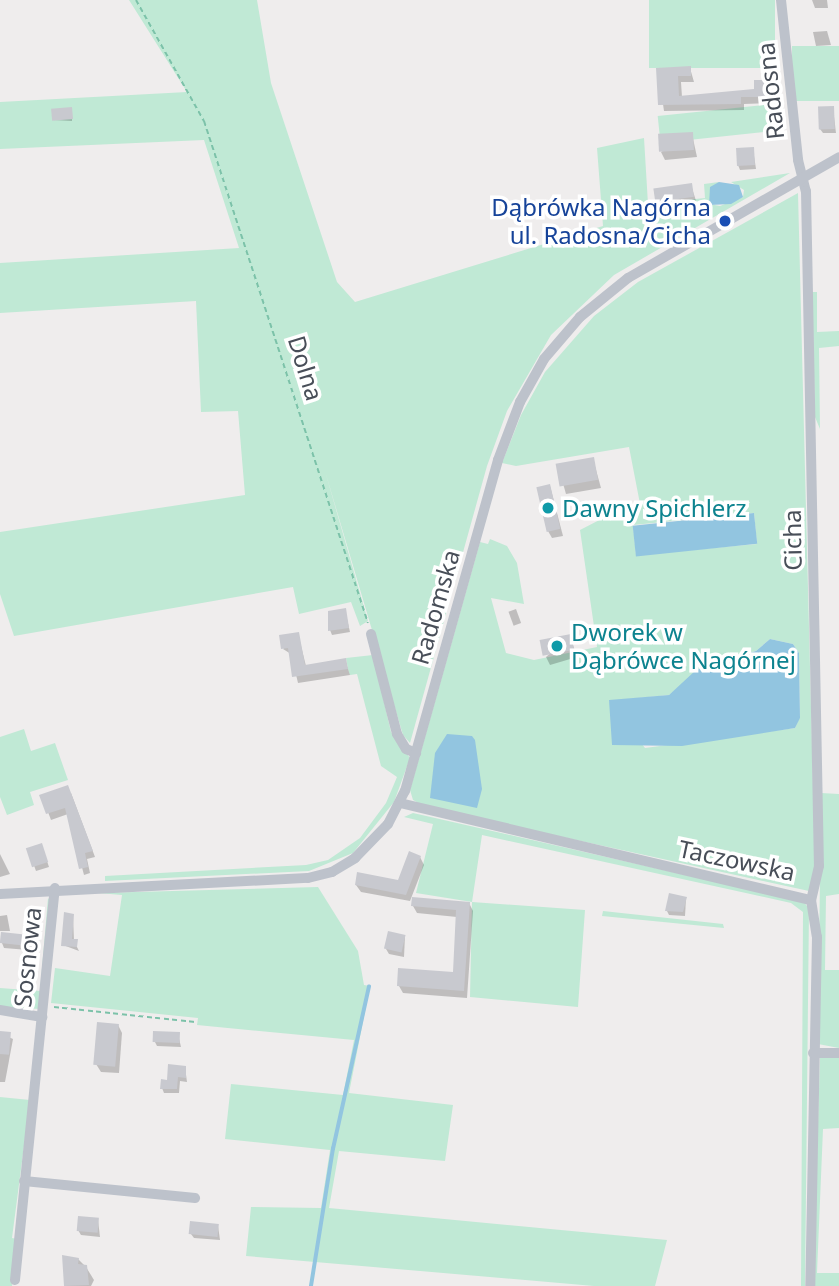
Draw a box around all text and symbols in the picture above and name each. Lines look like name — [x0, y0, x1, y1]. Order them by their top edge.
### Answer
street label: Radosna — [751, 41, 789, 141]
place label: Dąbrówka Nagórna ul. Radosna/Cicha — [491, 193, 711, 249]
marker: Dąbrówka Nagórna ul. Radosna/Cicha — [717, 213, 733, 229]
street label: Dolna — [283, 332, 329, 404]
place label: Dawny Spichlerz — [562, 494, 747, 522]
marker: Dawny Spichlerz — [540, 500, 556, 516]
street label: Cicha — [777, 509, 807, 571]
street label: Radomska — [405, 546, 465, 668]
place label: Dworek w Dąbrówce Nagórnej — [571, 618, 796, 674]
marker: Dworek w Dąbrówce Nagórnej — [549, 638, 565, 654]
street label: Taczowska — [676, 834, 798, 886]
street label: Sosnowa — [7, 906, 47, 1008]

